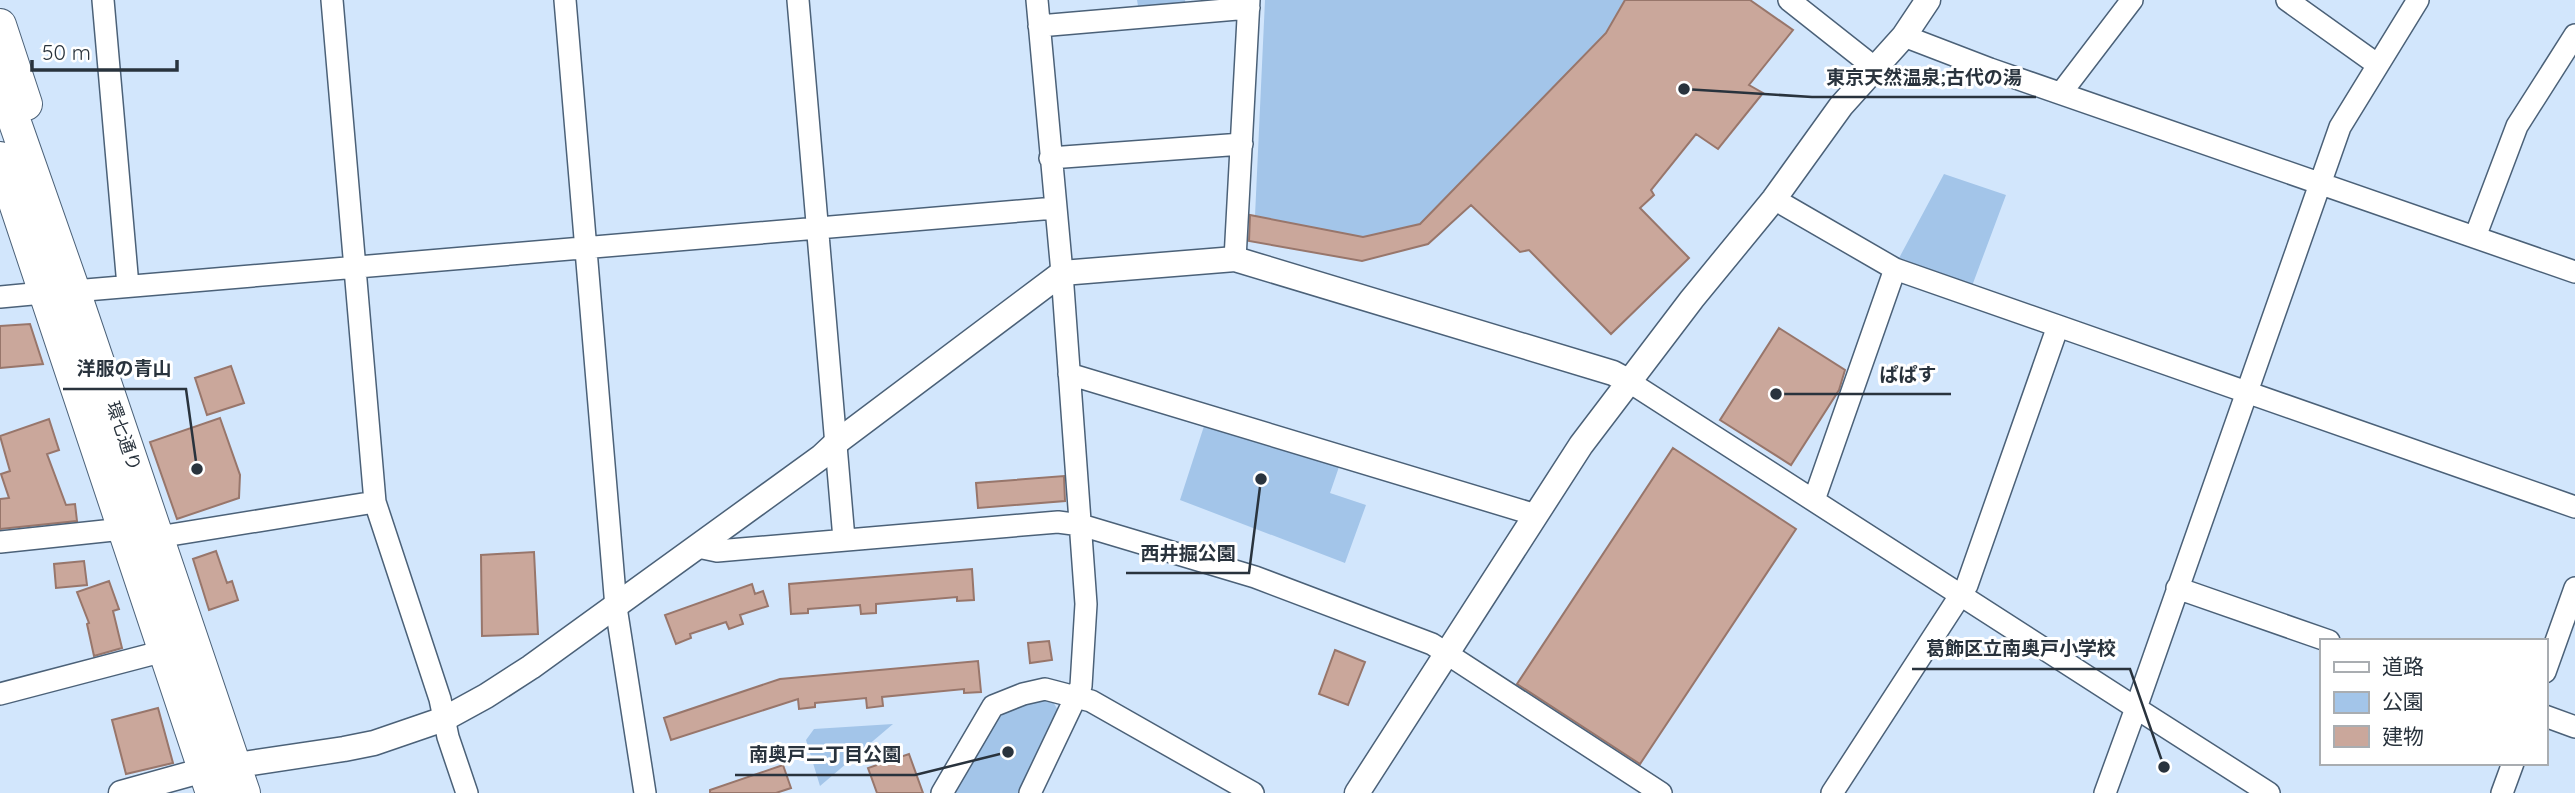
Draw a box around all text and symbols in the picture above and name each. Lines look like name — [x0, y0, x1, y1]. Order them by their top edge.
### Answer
scale bar — [32, 28, 177, 72]
text: 50 m — [42, 39, 91, 65]
callout: 東京天然温泉;古代の湯 — [1812, 57, 2036, 97]
text: 東京天然温泉;古代の湯 — [1826, 65, 2022, 89]
callout: 洋服の青山 — [63, 349, 186, 389]
callout: ぱぱす — [1866, 354, 1951, 394]
text: 洋服の青山 — [76, 356, 172, 380]
text: ぱぱす — [1879, 362, 1937, 386]
street label: 環七通り — [101, 398, 147, 474]
callout: 西井掘公園 — [1126, 533, 1249, 573]
text: 西井掘公園 — [1140, 541, 1236, 565]
callout: 葛飾区立南奥戸小学校 — [1912, 629, 2130, 669]
text: 葛飾区立南奥戸小学校 — [1926, 636, 2116, 660]
legend — [2320, 639, 2547, 765]
text: 道路 — [2382, 653, 2424, 679]
text: 公園 — [2382, 688, 2424, 714]
text: 建物 — [2382, 723, 2424, 749]
callout: 南奥戸二丁目公園 — [735, 735, 915, 775]
text: 南奥戸二丁目公園 — [749, 742, 901, 766]

